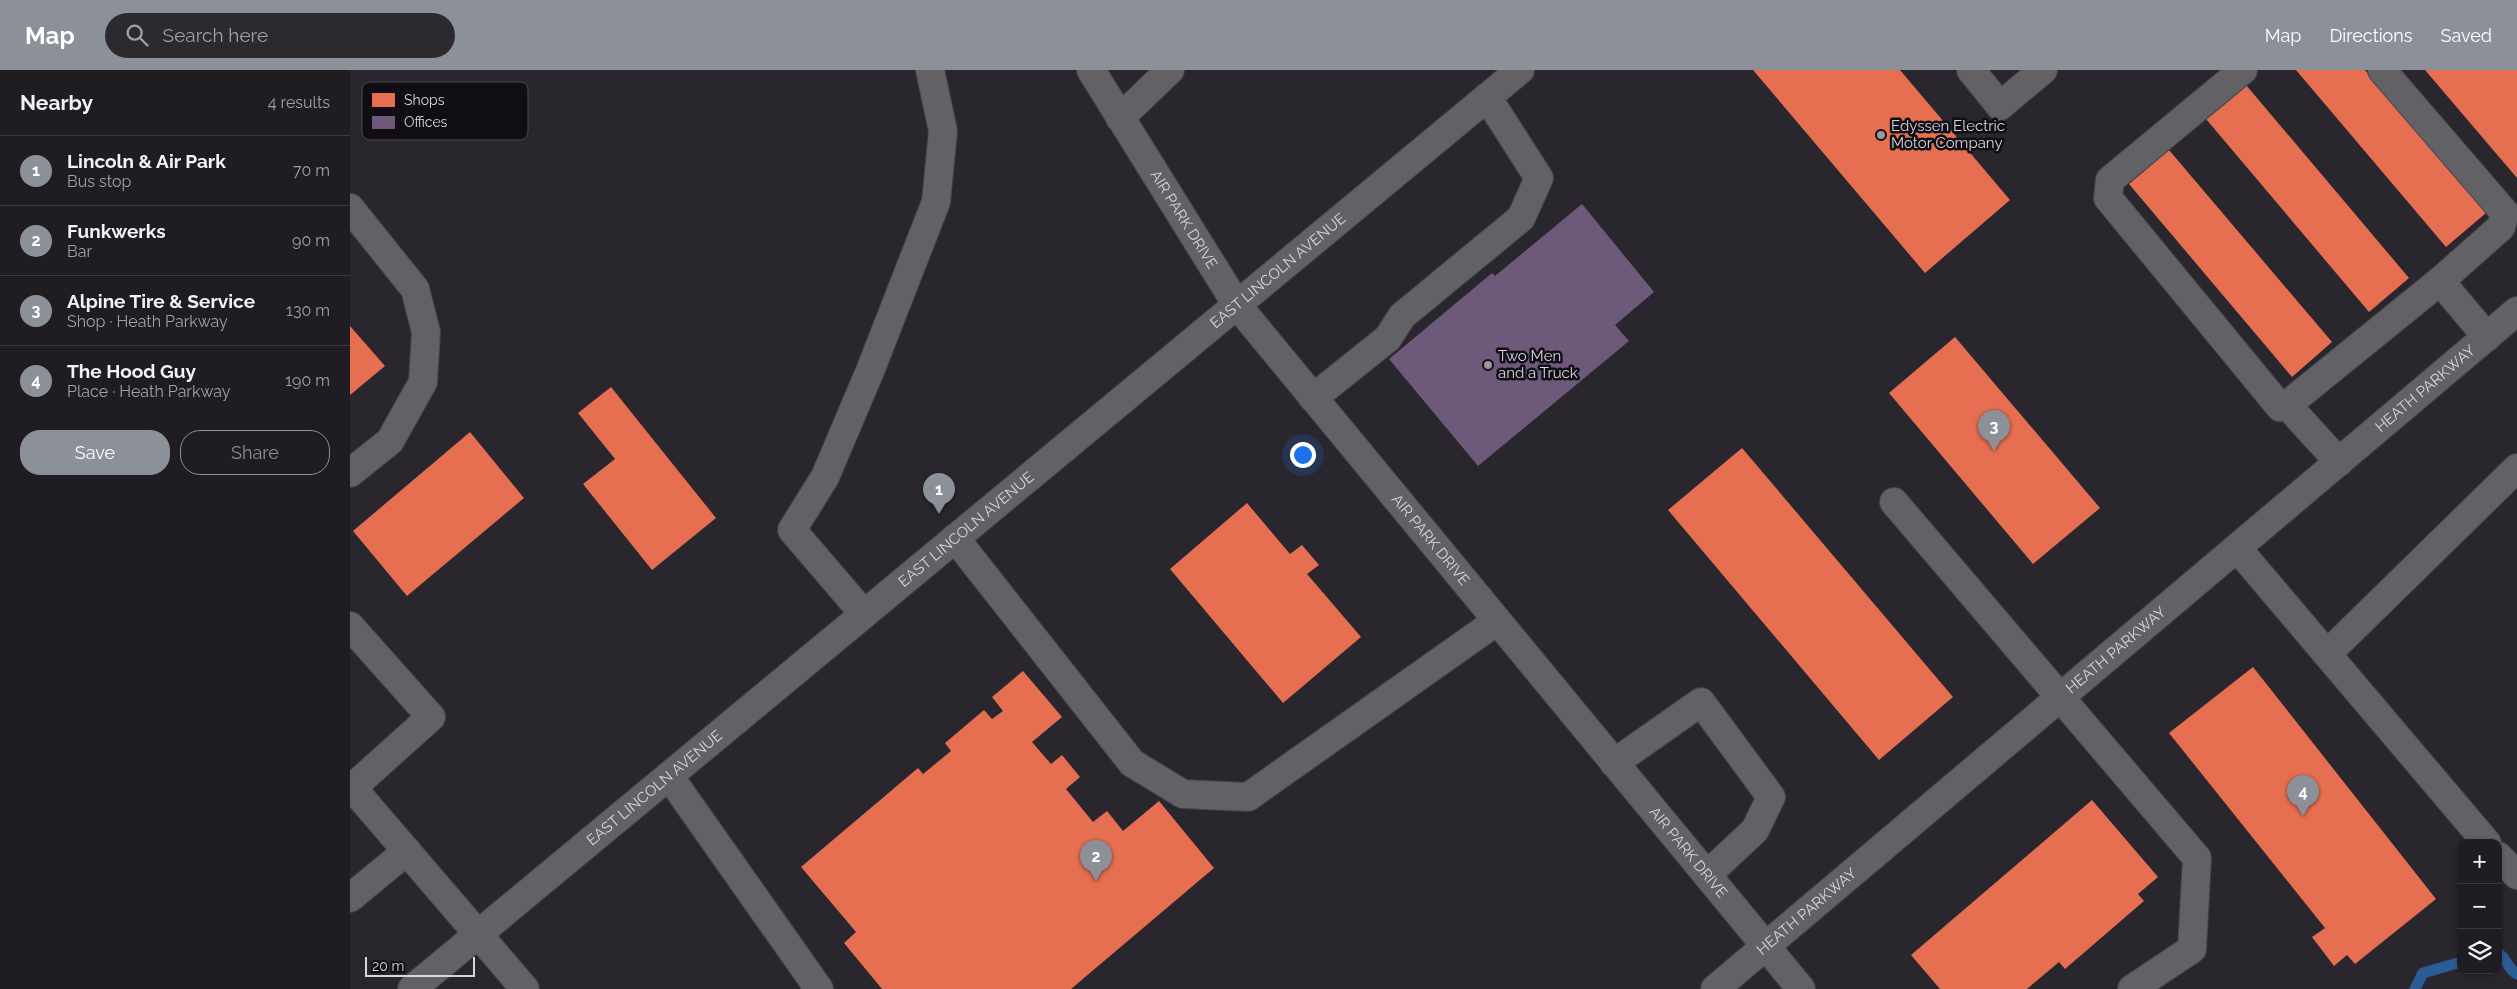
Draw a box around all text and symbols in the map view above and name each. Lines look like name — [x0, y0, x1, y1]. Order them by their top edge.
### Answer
search box — [105, 13, 455, 58]
text: Map — [25, 21, 75, 50]
icon: search — [123, 21, 151, 49]
text: Search here — [163, 24, 268, 46]
text: Map — [2265, 25, 2301, 46]
text: Directions — [2329, 25, 2413, 46]
text: Saved — [2441, 25, 2492, 46]
legend — [362, 82, 528, 140]
text: Nearby — [20, 90, 93, 115]
text: Shops — [404, 92, 445, 108]
text: 4 results — [268, 93, 330, 112]
text: Offices — [404, 114, 448, 130]
place label: Edyssen Electric Motor Company — [1891, 117, 2005, 152]
marker: Edyssen Electric Motor Company — [1875, 129, 1887, 141]
text: Lincoln & Air Park — [67, 150, 226, 172]
text: 1 — [32, 161, 40, 180]
text: 70 m — [293, 161, 330, 180]
street label: AIR PARK DRIVE — [1146, 167, 1221, 272]
text: Bus stop — [67, 172, 131, 191]
street label: EAST LINCOLN AVENUE — [1206, 209, 1349, 332]
text: Funkwerks — [67, 220, 166, 242]
text: 2 — [31, 231, 41, 250]
text: 90 m — [292, 231, 330, 250]
text: Bar — [67, 242, 92, 261]
text: Alpine Tire & Service — [67, 290, 255, 312]
text: 3 — [32, 301, 40, 320]
text: 130 m — [286, 301, 330, 320]
text: Shop · Heath Parkway — [67, 312, 228, 331]
street label: HEATH PARKWAY — [2372, 341, 2479, 436]
place label: Two Men and a Truck — [1498, 347, 1578, 382]
marker: Two Men and a Truck — [1482, 359, 1494, 371]
text: The Hood Guy — [67, 360, 196, 382]
text: 4 — [31, 371, 41, 390]
text: 190 m — [285, 371, 330, 390]
text: Place · Heath Parkway — [67, 382, 230, 401]
pin: 3 — [1978, 410, 2010, 451]
button: Save — [20, 430, 170, 475]
button: Share — [180, 430, 330, 475]
your location — [1290, 442, 1316, 468]
street label: EAST LINCOLN AVENUE — [895, 468, 1038, 591]
pin: 1 — [923, 473, 955, 514]
street label: AIR PARK DRIVE — [1388, 491, 1473, 589]
street label: HEATH PARKWAY — [2062, 603, 2170, 697]
street label: EAST LINCOLN AVENUE — [583, 726, 726, 849]
pin: 4 — [2287, 775, 2319, 816]
street label: AIR PARK DRIVE — [1645, 803, 1731, 902]
map controls — [2457, 839, 2502, 974]
button: + — [2457, 839, 2502, 884]
pin: 2 — [1080, 840, 1112, 881]
street label: HEATH PARKWAY — [1753, 864, 1860, 959]
button: − — [2457, 884, 2502, 929]
button: layers — [2457, 929, 2502, 974]
scale bar — [365, 954, 475, 977]
text: 20 m — [372, 958, 404, 974]

